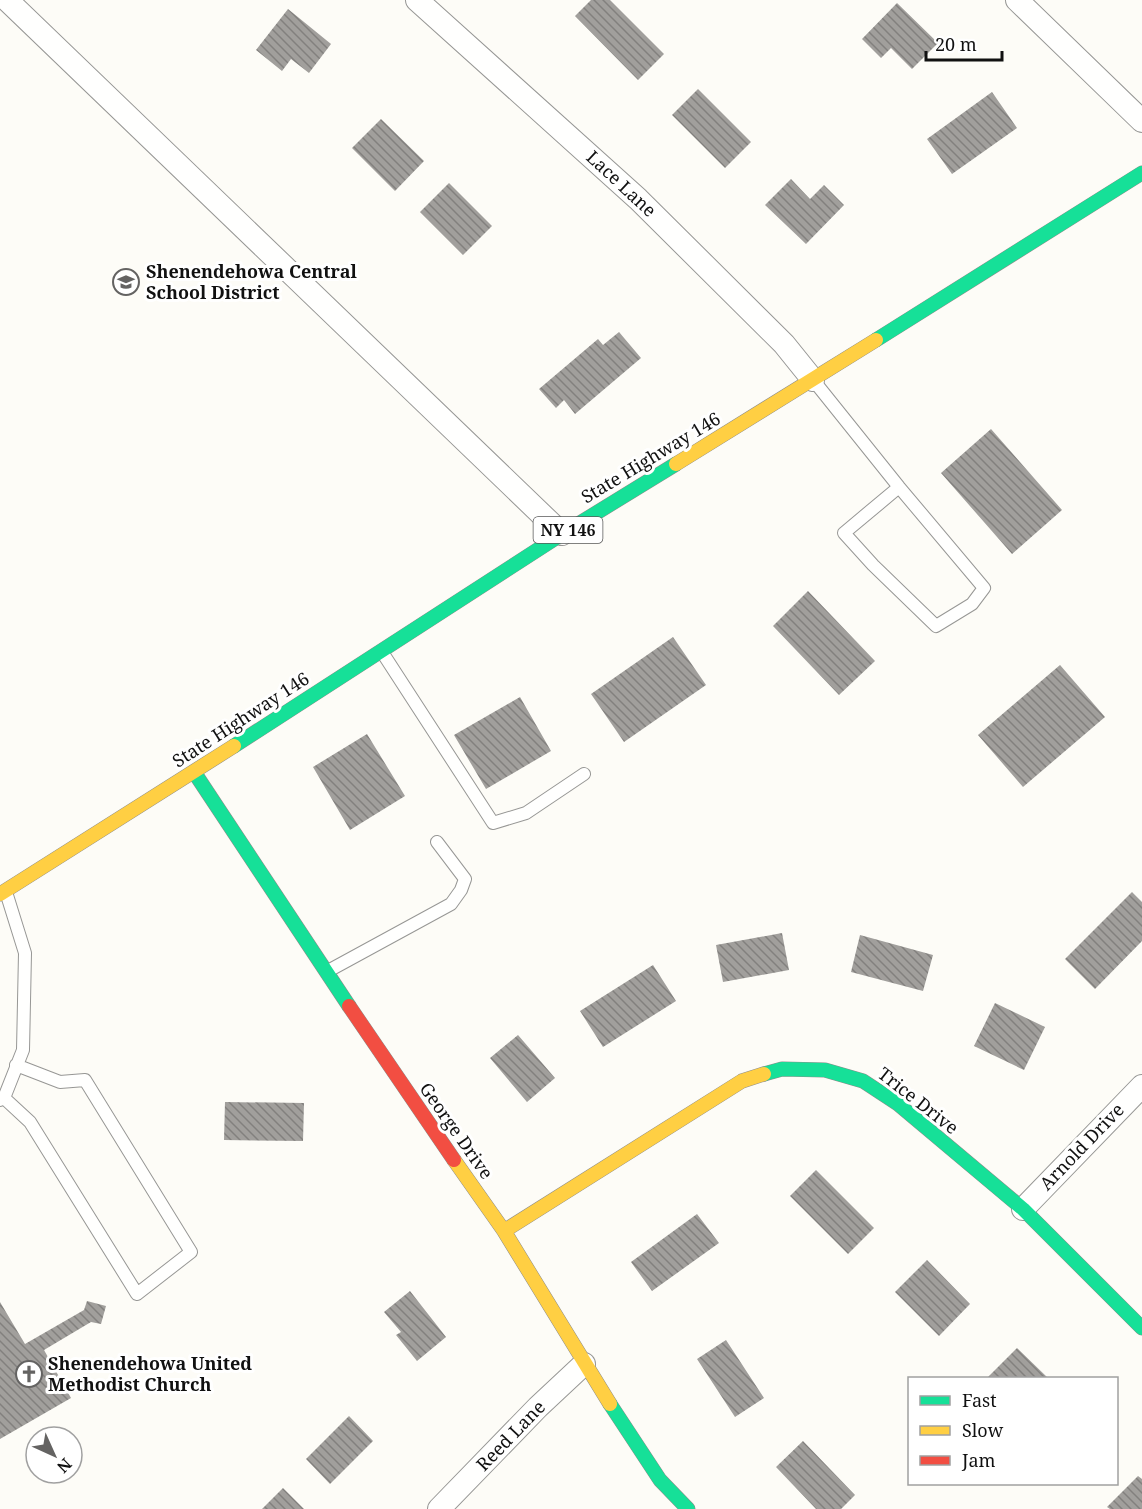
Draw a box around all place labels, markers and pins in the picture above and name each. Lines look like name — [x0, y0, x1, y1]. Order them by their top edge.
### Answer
place label: Shenendehowa Central School District — [146, 259, 357, 304]
school or university icon: Shenendehowa Central School District — [111, 267, 141, 297]
place label: Shenendehowa United Methodist Church — [48, 1351, 252, 1396]
church icon: Shenendehowa United Methodist Church — [14, 1359, 44, 1389]

